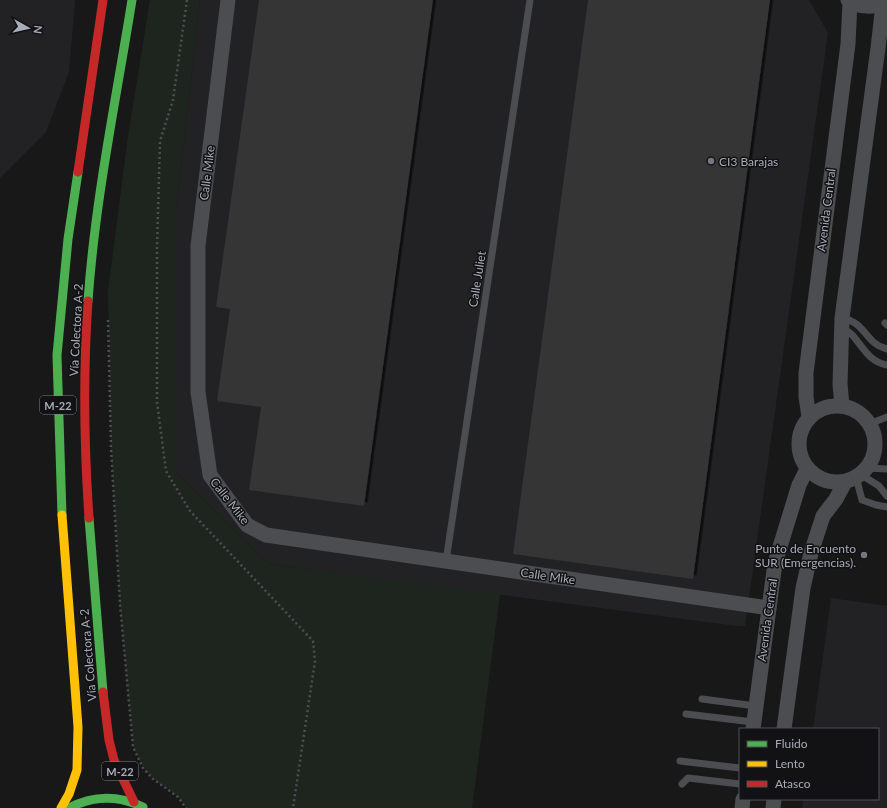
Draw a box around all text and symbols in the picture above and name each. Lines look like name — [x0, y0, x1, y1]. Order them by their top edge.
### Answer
north arrow — [8, 8, 48, 48]
text: N — [31, 24, 45, 35]
street label: Calle Mike — [196, 145, 218, 201]
place label: CI3 Barajas — [719, 154, 778, 169]
marker: CI3 Barajas — [706, 156, 716, 166]
street label: Avenida Central — [813, 168, 839, 252]
street label: Calle Juliet — [465, 249, 489, 308]
street label: Vía Colectora A-2 — [66, 283, 86, 377]
road number: M-22 — [40, 396, 76, 414]
street label: Calle Mike — [207, 475, 253, 527]
place label: Punto de Encuento SUR (Emergencias). — [755, 541, 856, 570]
marker: Punto de Encuento SUR (Emergencias). — [859, 550, 869, 560]
street label: Calle Mike — [520, 565, 576, 587]
street label: Avenida Central — [754, 578, 780, 662]
street label: Vía Colectora A-2 — [76, 608, 100, 702]
legend — [739, 728, 879, 800]
text: Fluido — [775, 736, 808, 751]
text: Lento — [775, 756, 805, 771]
road number: M-22 — [102, 762, 138, 780]
text: Atasco — [775, 776, 811, 791]

